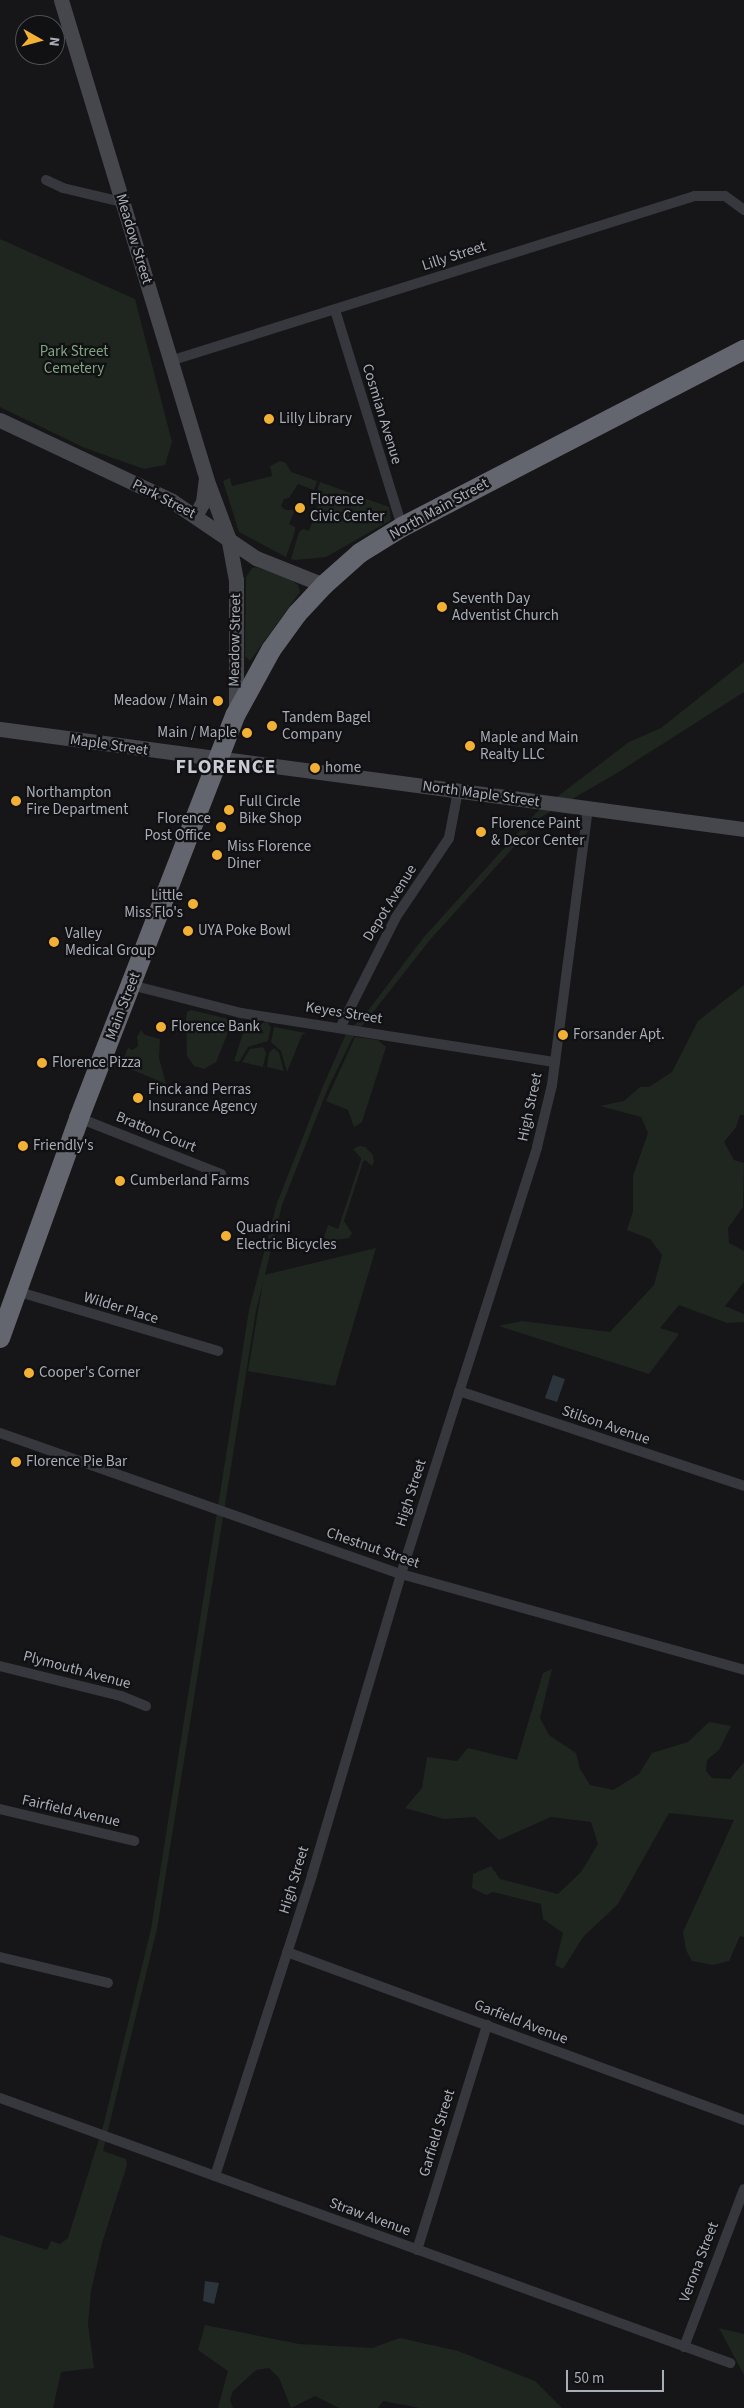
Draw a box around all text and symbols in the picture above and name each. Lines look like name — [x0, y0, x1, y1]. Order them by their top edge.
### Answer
north arrow — [15, 15, 65, 65]
text: N — [43, 36, 64, 48]
street label: Meadow Street — [112, 192, 156, 286]
street label: Lilly Street — [420, 237, 488, 275]
park label: Park Street Cemetery — [40, 342, 108, 377]
street label: Cosmian Avenue — [358, 362, 406, 466]
place label: Lilly Library — [279, 410, 352, 428]
marker: Lilly Library — [263, 413, 275, 425]
street label: North Main Street — [386, 474, 492, 544]
street label: Park Street — [129, 475, 199, 523]
place label: Florence Civic Center — [310, 490, 385, 525]
marker: Florence Civic Center — [294, 502, 306, 514]
place label: Seventh Day Adventist Church — [452, 589, 559, 624]
street label: Meadow Street — [225, 593, 245, 687]
marker: Seventh Day Adventist Church — [436, 601, 448, 613]
place label: Meadow / Main — [114, 692, 208, 710]
marker: Meadow / Main — [212, 695, 224, 707]
place label: Tandem Bagel Company — [282, 708, 371, 743]
marker: Tandem Bagel Company — [266, 720, 278, 732]
place label: Main / Maple — [157, 724, 237, 742]
marker: Main / Maple — [241, 727, 253, 739]
place label: Maple and Main Realty LLC — [480, 728, 579, 763]
street label: Maple Street — [69, 731, 149, 759]
marker: Maple and Main Realty LLC — [464, 740, 476, 752]
district label: FLORENCE — [175, 755, 277, 779]
place label: home — [325, 759, 361, 777]
marker: home — [309, 762, 321, 774]
street label: North Maple Street — [421, 777, 541, 811]
place label: Northampton Fire Department — [26, 783, 128, 818]
place label: Full Circle Bike Shop — [239, 792, 302, 827]
marker: Northampton Fire Department — [10, 795, 22, 807]
marker: Full Circle Bike Shop — [223, 804, 235, 816]
place label: Florence Post Office — [144, 809, 211, 844]
place label: Florence Paint & Decor Center — [491, 814, 584, 849]
marker: Florence Post Office — [215, 821, 227, 833]
marker: Florence Paint & Decor Center — [475, 826, 487, 838]
place label: Miss Florence Diner — [227, 837, 311, 872]
marker: Miss Florence Diner — [211, 849, 223, 861]
street label: Depot Avenue — [359, 861, 421, 945]
place label: Little Miss Flo's — [124, 886, 183, 921]
marker: Little Miss Flo's — [187, 898, 199, 910]
place label: UYA Poke Bowl — [198, 922, 291, 940]
place label: Valley Medical Group — [65, 924, 155, 959]
marker: UYA Poke Bowl — [182, 925, 194, 937]
marker: Valley Medical Group — [47, 935, 61, 949]
street label: Main Street — [102, 970, 144, 1042]
street label: Keyes Street — [304, 998, 384, 1028]
place label: Florence Bank — [171, 1018, 260, 1036]
marker: Florence Bank — [155, 1021, 167, 1033]
place label: Forsander Apt. — [573, 1026, 665, 1044]
marker: Forsander Apt. — [557, 1029, 569, 1041]
place label: Florence Pizza — [52, 1054, 141, 1072]
marker: Florence Pizza — [36, 1057, 48, 1069]
street label: High Street — [514, 1071, 546, 1143]
place label: Finck and Perras Insurance Agency — [148, 1080, 257, 1115]
marker: Finck and Perras Insurance Agency — [132, 1092, 144, 1104]
street label: Bratton Court — [113, 1108, 199, 1156]
place label: Friendly's — [33, 1137, 94, 1155]
marker: Friendly's — [17, 1140, 29, 1152]
place label: Cumberland Farms — [130, 1172, 249, 1190]
marker: Cumberland Farms — [114, 1175, 126, 1187]
place label: Quadrini Electric Bicycles — [236, 1218, 336, 1253]
marker: Quadrini Electric Bicycles — [220, 1230, 232, 1242]
street label: Wilder Place — [81, 1288, 161, 1328]
place label: Cooper's Corner — [39, 1364, 140, 1382]
marker: Cooper's Corner — [23, 1367, 35, 1379]
street label: Stilson Avenue — [560, 1401, 652, 1449]
place label: Florence Pie Bar — [26, 1453, 127, 1471]
marker: Florence Pie Bar — [10, 1456, 22, 1468]
street label: High Street — [392, 1457, 430, 1529]
street label: Chestnut Street — [324, 1524, 422, 1572]
street label: Plymouth Avenue — [21, 1647, 133, 1693]
street label: Fairfield Avenue — [20, 1791, 122, 1831]
street label: High Street — [275, 1844, 313, 1916]
street label: Garfield Avenue — [472, 1996, 570, 2048]
street label: Garfield Street — [415, 2087, 459, 2179]
street label: Straw Avenue — [327, 2194, 413, 2240]
street label: Verona Street — [675, 2219, 723, 2305]
scale bar — [569, 2360, 666, 2392]
text: 50 m — [574, 2368, 604, 2389]

